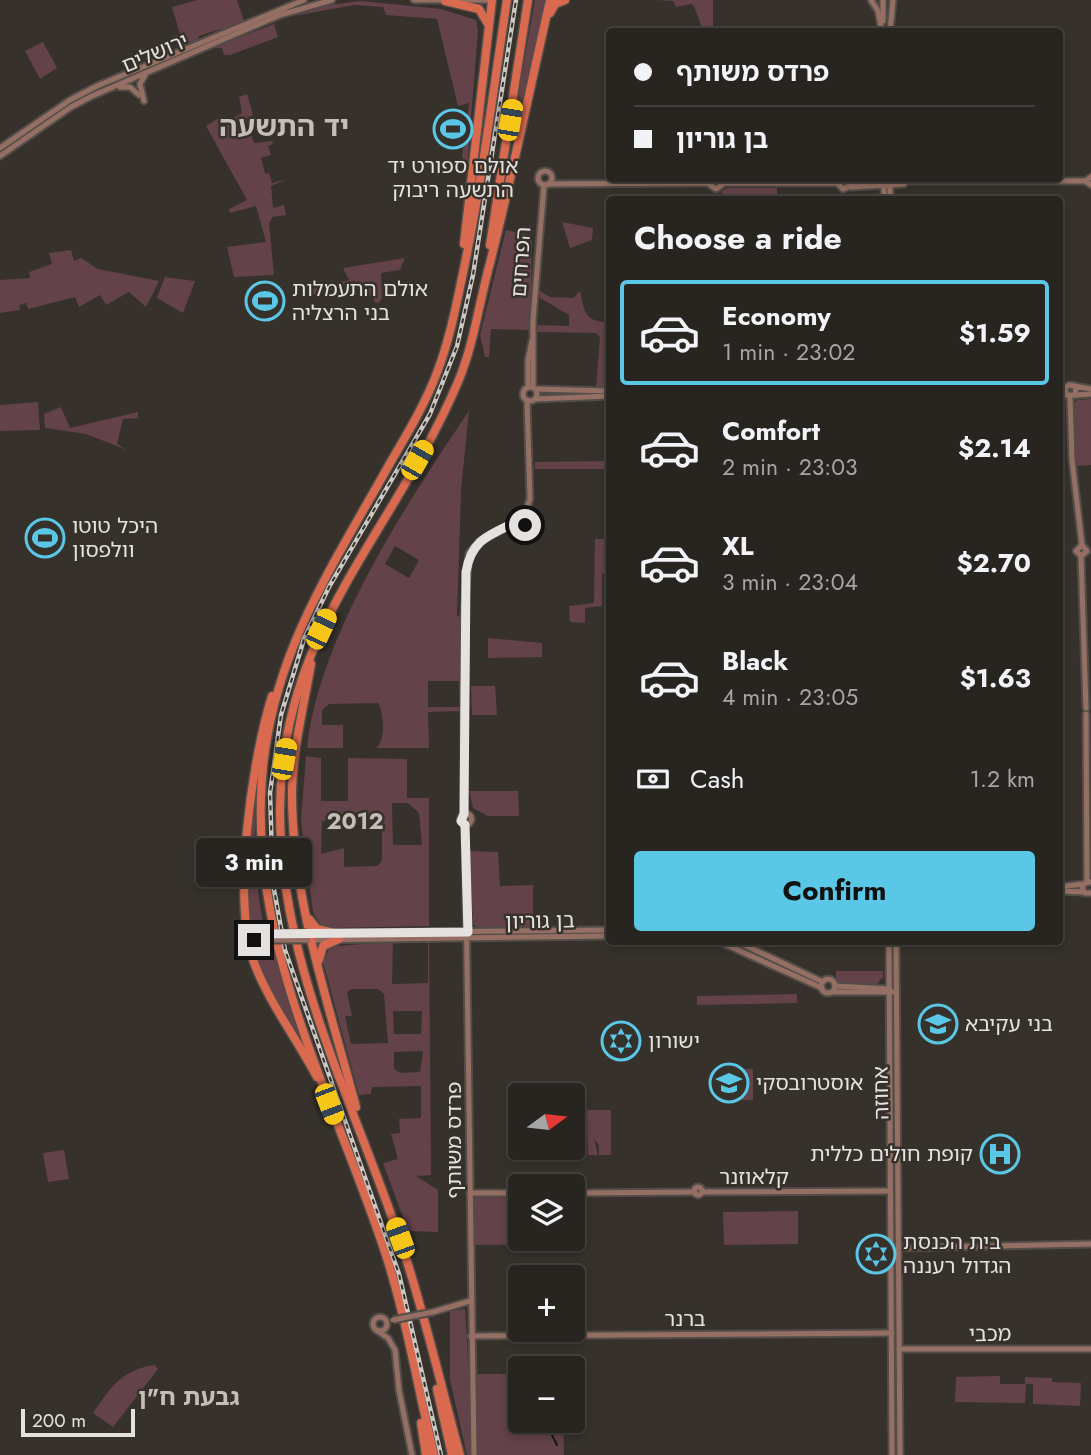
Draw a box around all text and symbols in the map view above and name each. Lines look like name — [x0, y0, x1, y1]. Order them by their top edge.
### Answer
street label: ירושלים — [117, 26, 193, 80]
text: פרדס משותף — [676, 53, 829, 91]
car — [497, 97, 524, 143]
district label: יד התשעה — [219, 106, 349, 147]
sports icon: אולם ספורט יד התשעה ריבוק — [432, 108, 474, 150]
text: בן גוריון — [676, 120, 768, 158]
place label: אולם ספורט יד התשעה ריבוק — [388, 151, 518, 205]
text: Choose a ride — [634, 215, 842, 261]
street label: הפרחים — [504, 226, 538, 298]
place label: אולם התעמלות בני הרצליה — [292, 274, 428, 328]
sports icon: אולם התעמלות בני הרצליה — [244, 280, 286, 322]
text: Economy — [722, 297, 831, 335]
icon: car — [638, 301, 701, 364]
text: $1.59 — [959, 314, 1031, 352]
text: 1 min · 23:02 — [722, 335, 855, 369]
text: Comfort — [722, 412, 820, 450]
icon: car — [638, 416, 701, 479]
text: $2.14 — [958, 429, 1031, 467]
car — [398, 437, 437, 483]
text: 2 min · 23:03 — [722, 450, 858, 484]
route start — [509, 509, 541, 541]
place label: היכל טוטו וולפסון — [72, 511, 158, 565]
sports icon: היכל טוטו וולפסון — [24, 517, 66, 559]
text: XL — [722, 527, 754, 565]
icon: car — [638, 531, 701, 594]
text: $2.70 — [957, 544, 1031, 582]
text: 3 min · 23:04 — [722, 565, 858, 599]
car — [303, 606, 340, 652]
text: Black — [722, 642, 788, 680]
icon: car — [638, 646, 701, 709]
text: $1.63 — [960, 659, 1031, 697]
text: 4 min · 23:05 — [722, 680, 858, 714]
car — [271, 736, 298, 782]
icon: cash — [634, 760, 672, 798]
text: Cash — [690, 760, 744, 798]
text: 1.2 km — [970, 762, 1035, 796]
district label: 2012 — [326, 804, 384, 838]
callout: 3 min — [196, 838, 312, 888]
text: 3 min — [224, 845, 284, 879]
button: Confirm — [634, 851, 1035, 931]
street label: בן גוריון — [505, 905, 575, 937]
route end — [238, 924, 270, 956]
school or university icon: בני עקיבא — [917, 1003, 959, 1045]
place label: בני עקיבא — [965, 1009, 1053, 1039]
synagogue icon: ישורון — [600, 1020, 642, 1062]
place label: ישורון — [648, 1026, 700, 1056]
school or university icon: אוסטרובסקי — [708, 1062, 750, 1104]
street label: אחוזה — [866, 1066, 896, 1120]
place label: אוסטרובסקי — [756, 1068, 863, 1098]
car — [312, 1081, 347, 1127]
street label: פרדס משותף — [439, 1081, 469, 1199]
north arrow — [508, 1083, 584, 1160]
map controls — [508, 1083, 585, 1433]
hospital icon: קופת חולים כללית — [979, 1133, 1021, 1175]
place label: קופת חולים כללית — [810, 1139, 973, 1169]
street label: קלאוזנר — [719, 1162, 789, 1192]
button: layers — [508, 1174, 585, 1251]
car — [383, 1215, 418, 1261]
place label: בית הכנסת הגדול רעננה — [903, 1227, 1012, 1281]
synagogue icon: בית הכנסת הגדול רעננה — [855, 1233, 897, 1275]
button: + — [508, 1265, 585, 1342]
street label: ברנר — [664, 1304, 706, 1334]
street label: מכבי — [969, 1319, 1012, 1349]
button: − — [508, 1356, 585, 1433]
district label: גבעת ח"ן — [138, 1379, 240, 1414]
scale bar — [21, 1406, 135, 1438]
text: 200 m — [32, 1407, 86, 1434]

